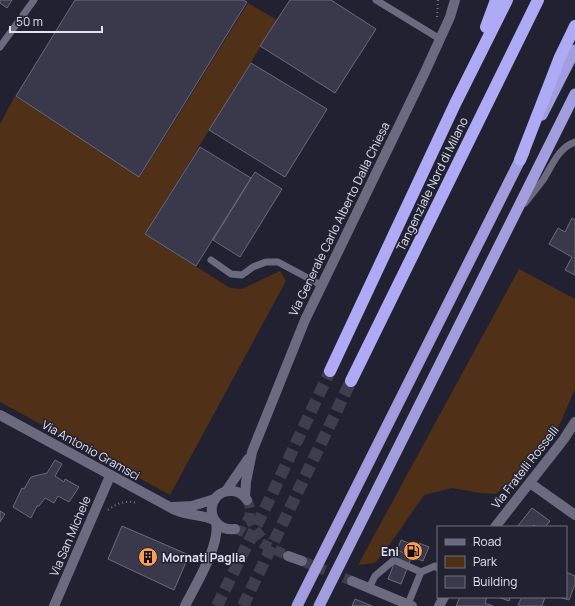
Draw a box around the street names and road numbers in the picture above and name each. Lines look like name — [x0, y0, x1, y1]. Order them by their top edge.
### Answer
street label: Tangenziale Nord di Milano — [392, 114, 472, 254]
street label: Via Generale Carlo Alberto Dalla Chiesa — [284, 119, 394, 319]
street label: Via Antonio Gramsci — [39, 416, 143, 484]
street label: Via Fratelli Rosselli — [487, 422, 563, 512]
street label: Via San Michele — [45, 493, 95, 579]

